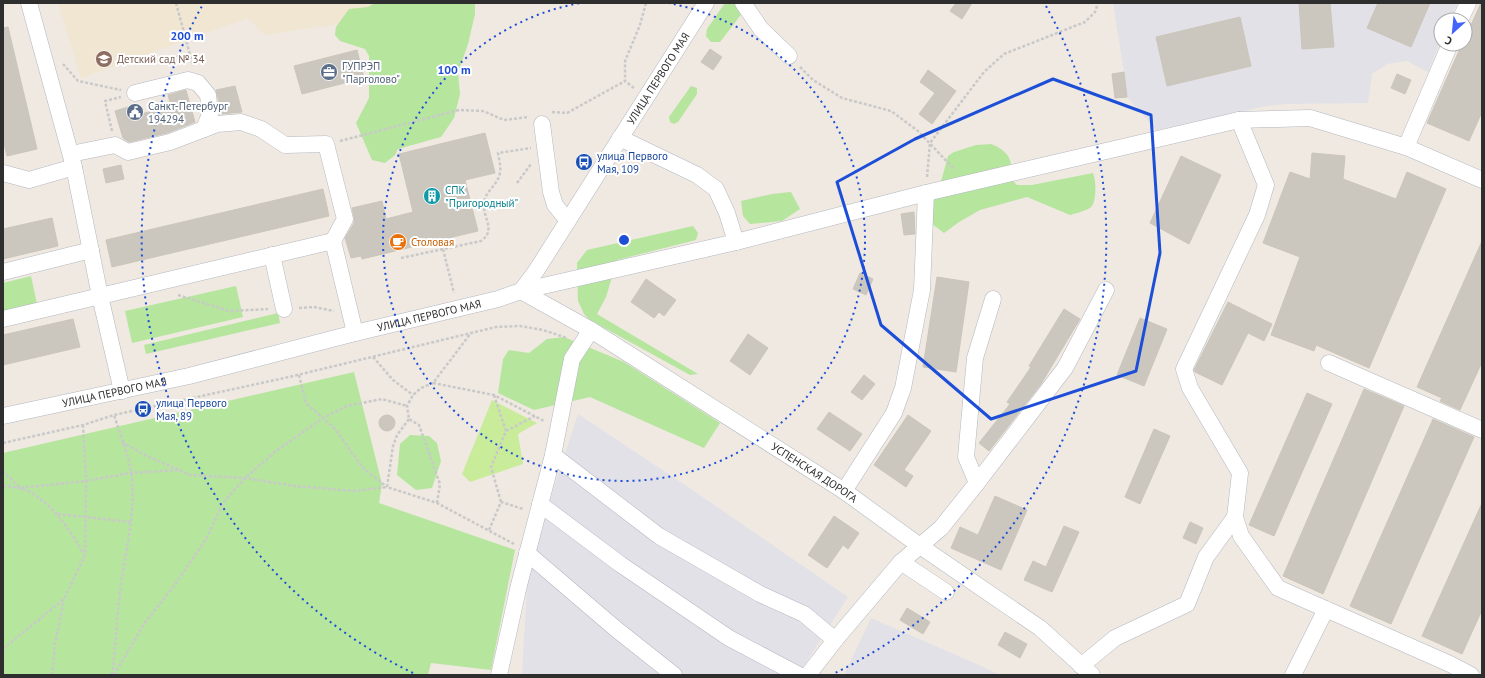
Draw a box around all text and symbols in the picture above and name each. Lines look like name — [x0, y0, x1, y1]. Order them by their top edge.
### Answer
north arrow — [1433, 12, 1473, 52]
text: 200 m — [170, 28, 204, 43]
street label: УЛИЦА ПЕРВОГО МАЯ — [624, 30, 693, 127]
text: С — [1443, 33, 1454, 49]
school or university icon: Детский сад № 34 — [94, 49, 114, 69]
place label: Детский сад № 34 — [117, 52, 205, 66]
place label: ГУПРЭП "Парголово" — [342, 59, 400, 86]
office icon: ГУПРЭП "Парголово" — [319, 62, 339, 82]
text: 100 m — [437, 62, 471, 77]
place label: Санкт-Петербург 194294 — [148, 99, 229, 126]
public building icon: Санкт-Петербург 194294 — [125, 102, 145, 122]
place label: улица Первого Мая, 109 — [597, 149, 668, 176]
bus stop icon: улица Первого Мая, 109 — [574, 152, 594, 172]
place label: СПК "Пригородный" — [445, 183, 519, 210]
building icon: СПК "Пригородный" — [422, 186, 442, 206]
cafe icon: Столовая — [388, 232, 408, 252]
centre of rings — [617, 233, 631, 247]
place label: Столовая — [411, 235, 454, 249]
street label: УЛИЦА ПЕРВОГО МАЯ — [376, 296, 483, 334]
street label: УЛИЦА ПЕРВОГО МАЯ — [61, 374, 168, 410]
place label: улица Первого Мая, 89 — [156, 396, 227, 423]
bus stop icon: улица Первого Мая, 89 — [133, 399, 153, 419]
street label: УСПЕНСКАЯ ДОРОГА — [769, 440, 861, 506]

